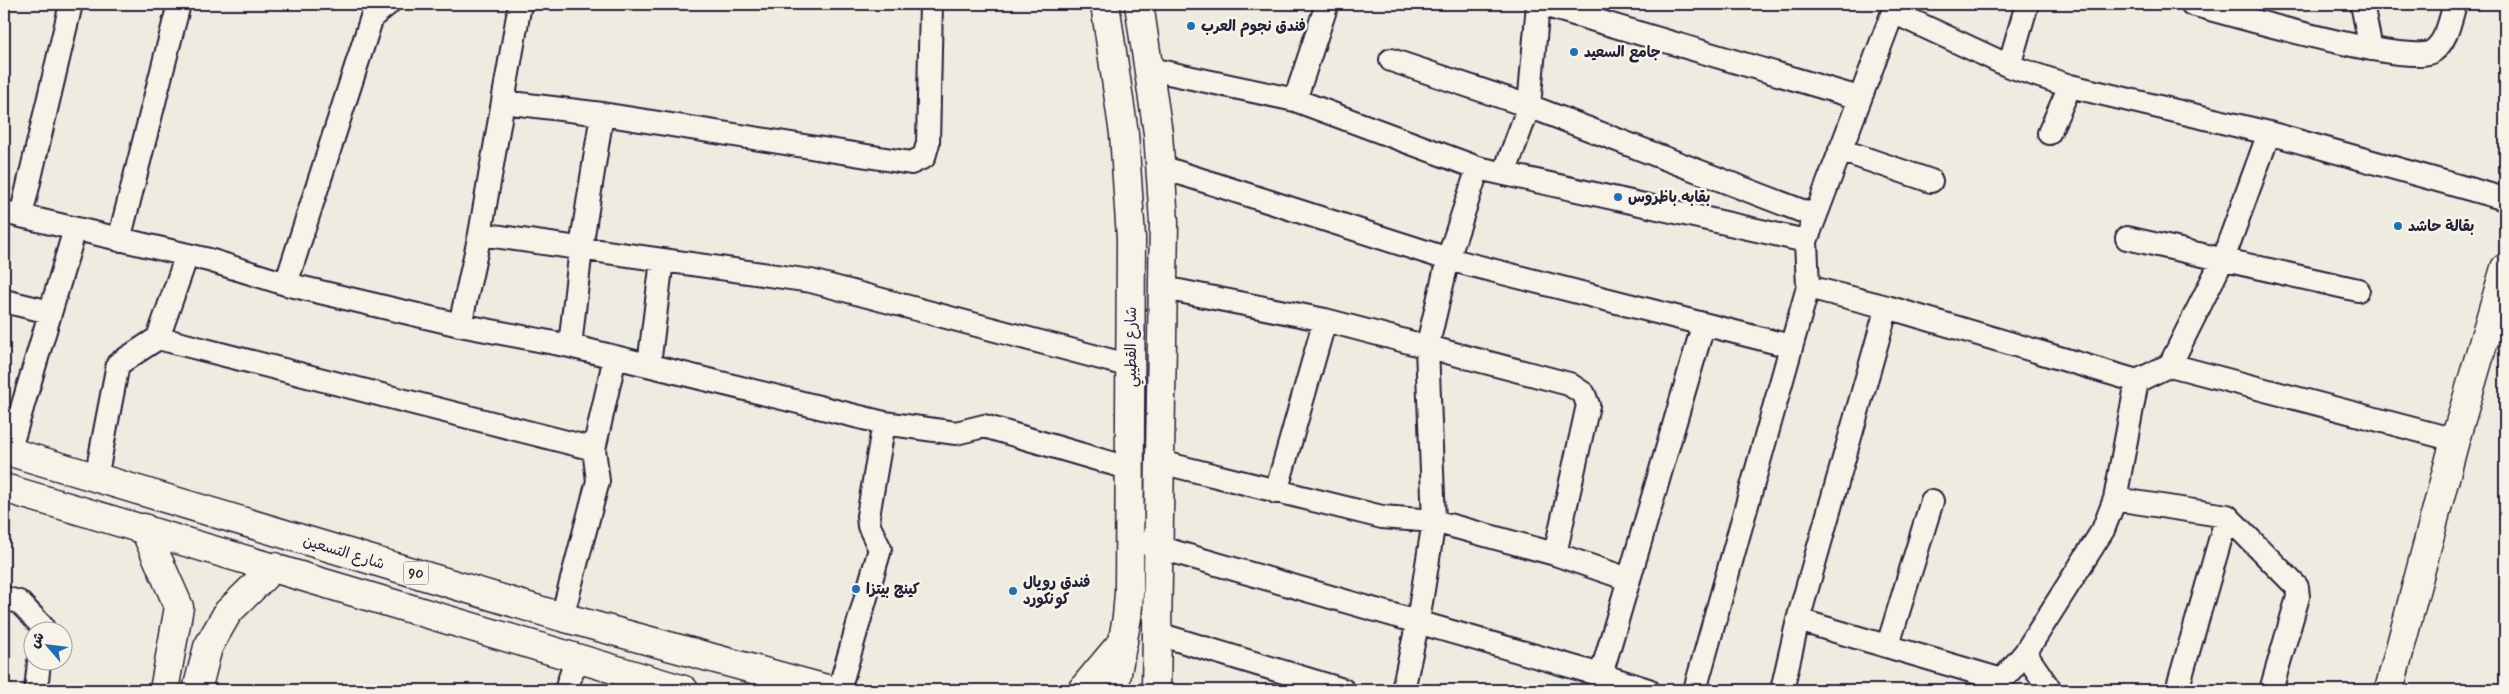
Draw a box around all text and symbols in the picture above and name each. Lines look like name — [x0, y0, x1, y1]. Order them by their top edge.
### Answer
place label: فندق نجوم العرب — [1201, 17, 1306, 37]
marker: فندق نجوم العرب — [1185, 20, 1197, 32]
place label: جامع السعيد — [1584, 43, 1661, 63]
marker: جامع السعيد — [1568, 46, 1580, 58]
place label: بقابه باظروس — [1628, 188, 1710, 208]
marker: بقابه باظروس — [1612, 191, 1624, 203]
place label: بقالة حاشد — [2408, 217, 2474, 237]
marker: بقالة حاشد — [2392, 220, 2404, 232]
street label: شارع القطيبي — [1122, 307, 1144, 387]
street label: شارع التسعين — [301, 531, 387, 575]
road number: 90 — [404, 562, 428, 584]
place label: فندق رويال كونكورد — [1023, 573, 1091, 610]
place label: كينج بيتزا — [866, 580, 920, 600]
marker: كينج بيتزا — [850, 583, 862, 595]
marker: فندق رويال كونكورد — [1007, 585, 1019, 597]
north arrow — [22, 622, 72, 672]
text: ش — [26, 629, 49, 651]

